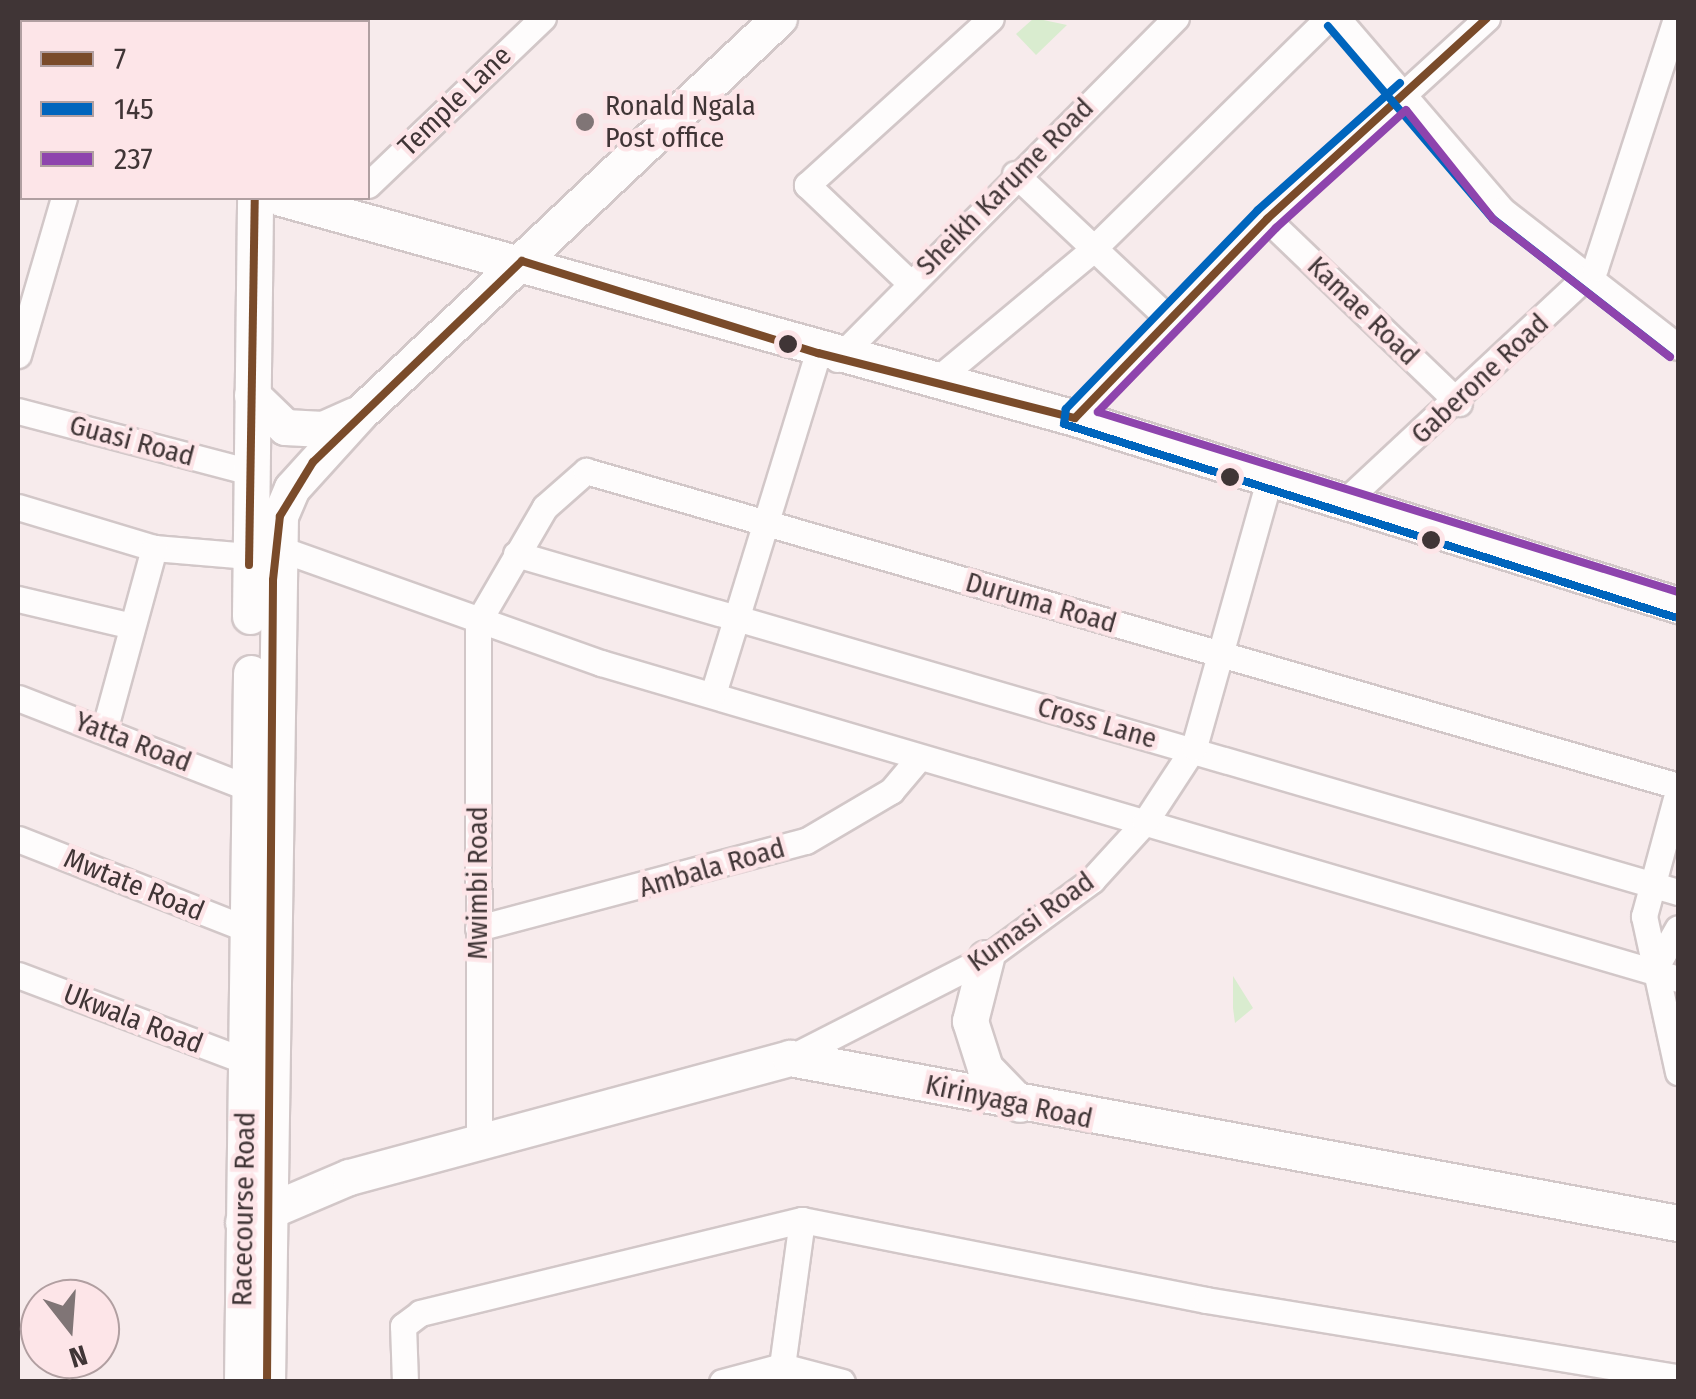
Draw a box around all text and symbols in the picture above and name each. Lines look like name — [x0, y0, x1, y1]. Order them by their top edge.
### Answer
legend — [20, 20, 370, 200]
street label: Temple Lane — [392, 39, 518, 163]
text: 7 — [114, 41, 126, 77]
place label: Ronald Ngala Post office — [605, 89, 756, 155]
text: 145 — [114, 91, 154, 127]
street label: Sheikh Karume Road — [909, 91, 1101, 283]
marker: Ronald Ngala Post office — [574, 111, 596, 133]
text: 237 — [114, 141, 153, 177]
street label: Kamae Road — [1300, 250, 1426, 372]
street label: Gaberone Road — [1404, 307, 1556, 451]
unlabelled marker — [778, 334, 798, 354]
street label: Guasi Road — [66, 408, 198, 474]
unlabelled marker — [1220, 467, 1240, 487]
unlabelled marker — [1421, 530, 1441, 550]
street label: Duruma Road — [962, 565, 1120, 641]
street label: Cross Lane — [1034, 690, 1160, 756]
street label: Yatta Road — [70, 704, 196, 780]
street label: Mwimbi Road — [461, 806, 495, 960]
street label: Ambala Road — [635, 831, 789, 905]
street label: Mwtate Road — [59, 842, 209, 928]
street label: Kumasi Road — [961, 865, 1101, 979]
street label: Ukwala Road — [59, 977, 207, 1061]
street label: Kirinyaga Road — [922, 1068, 1096, 1136]
street label: Racecourse Road — [226, 1111, 262, 1307]
north arrow — [20, 1279, 120, 1379]
text: N — [65, 1338, 91, 1374]

